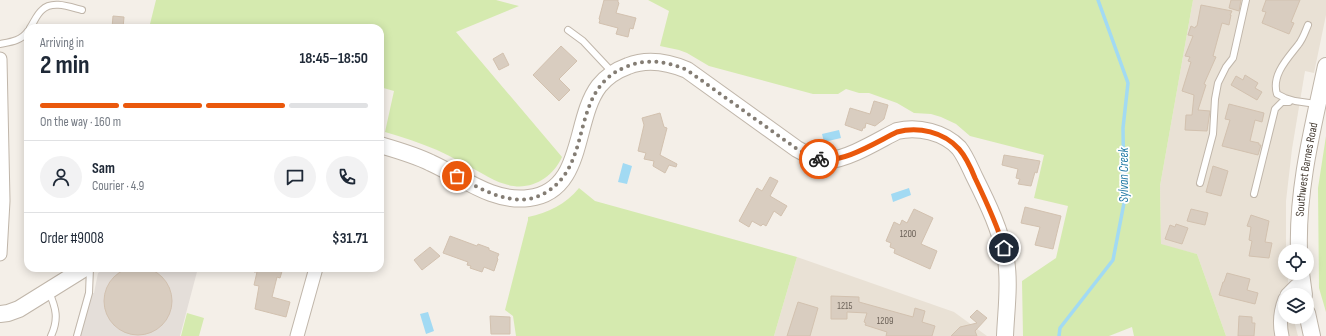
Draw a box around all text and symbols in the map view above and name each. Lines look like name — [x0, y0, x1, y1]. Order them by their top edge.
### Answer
text: Arriving in — [40, 35, 84, 51]
text: 18:45–18:50 — [299, 49, 368, 68]
text: 2 min — [40, 50, 90, 81]
text: On the way · 160 m — [40, 114, 121, 130]
street label: Southwest Barnes Road — [1293, 121, 1322, 217]
courier — [799, 139, 839, 179]
water label: Sylvan Creek — [1116, 146, 1132, 202]
icon: bike — [808, 148, 830, 170]
button: person — [40, 156, 82, 198]
button: chat — [274, 156, 316, 198]
button: phone — [326, 156, 368, 198]
text: Sam — [92, 159, 115, 178]
pin — [440, 159, 474, 193]
icon: bag — [446, 165, 468, 187]
text: Courier · 4.9 — [92, 178, 144, 194]
house number: 1200 — [900, 228, 916, 240]
text: Order #9008 — [40, 229, 104, 248]
text: $31.71 — [332, 229, 368, 248]
pin — [987, 231, 1021, 265]
icon: home — [993, 237, 1015, 259]
map controls — [1278, 244, 1314, 324]
button: locate — [1278, 244, 1314, 280]
button: layers — [1278, 288, 1314, 324]
house number: 1215 — [837, 300, 853, 312]
house number: 1209 — [877, 315, 893, 327]

